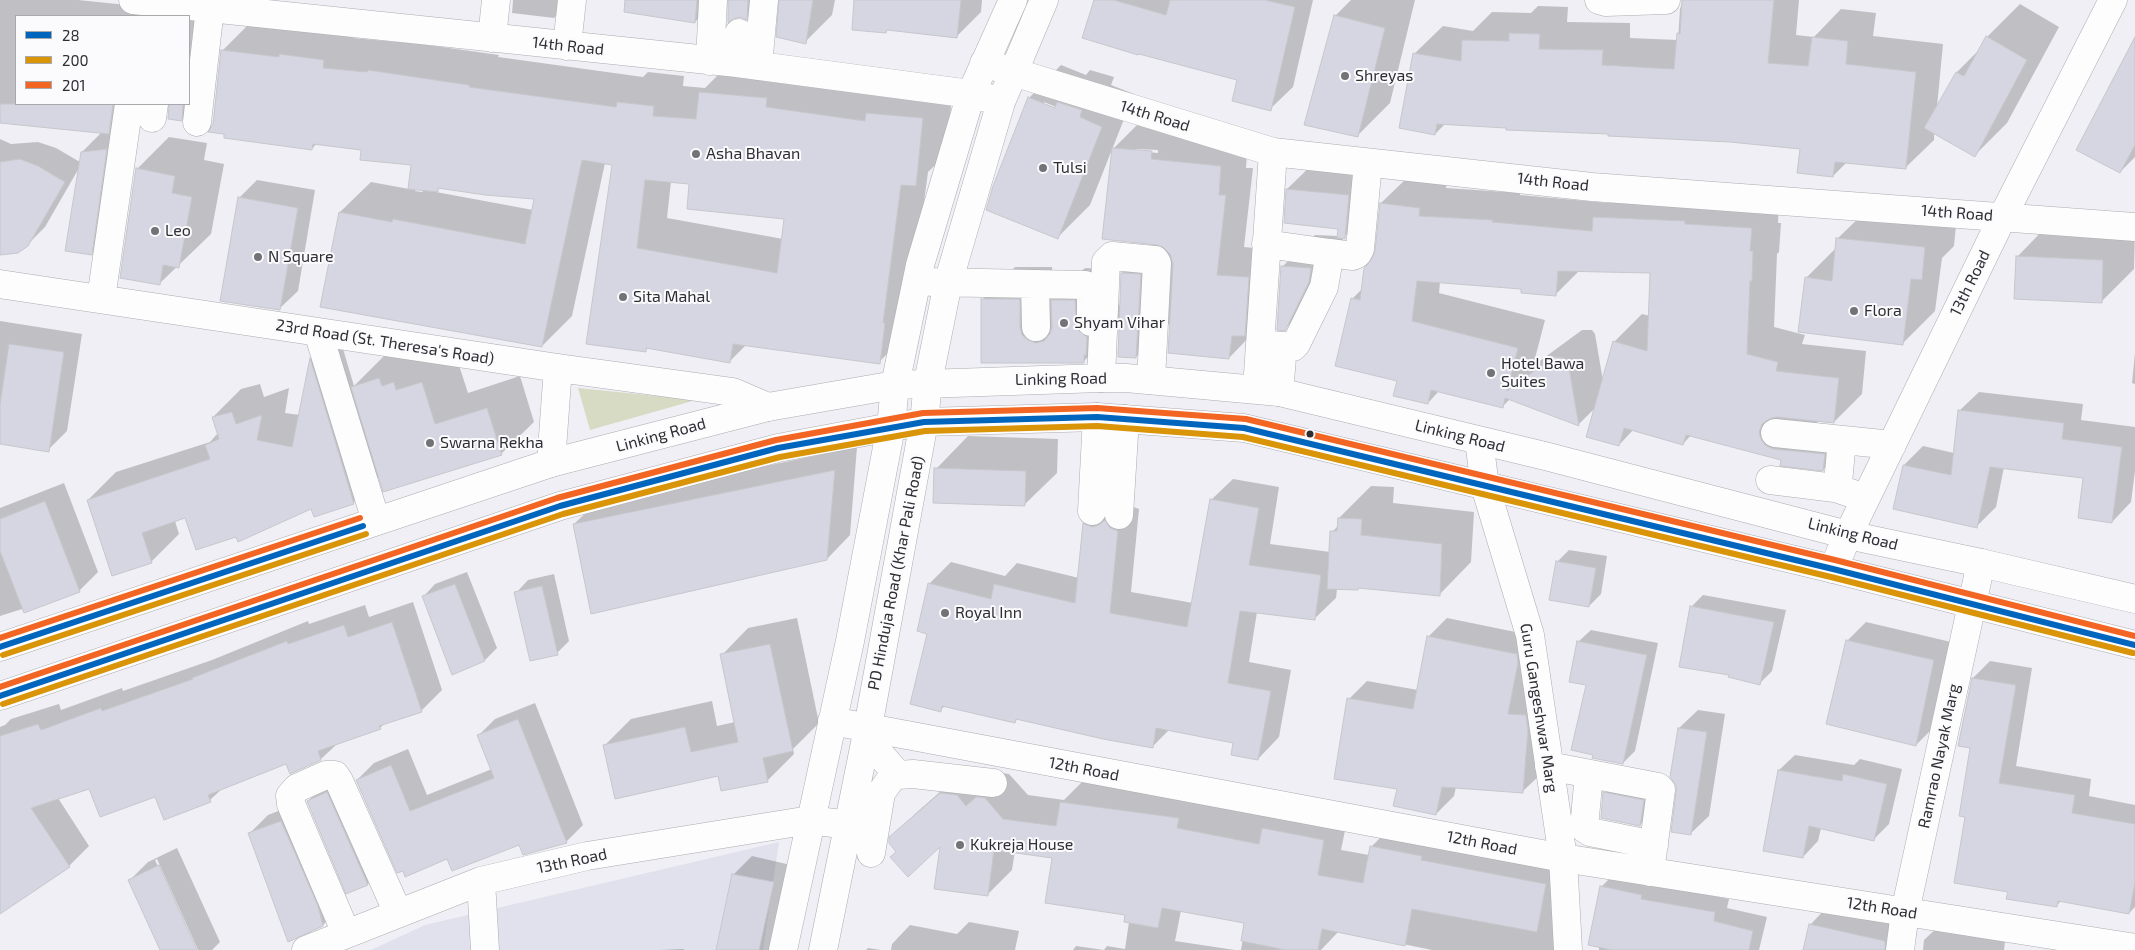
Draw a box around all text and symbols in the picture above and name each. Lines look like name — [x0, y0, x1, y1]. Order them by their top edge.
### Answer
legend — [15, 15, 190, 105]
text: 28 — [62, 26, 80, 44]
street label: 14th Road — [531, 33, 605, 59]
text: 200 — [62, 51, 89, 69]
place label: Shreyas — [1355, 66, 1413, 86]
marker: Shreyas — [1339, 70, 1351, 82]
text: 201 — [62, 76, 85, 94]
street label: 14th Road — [1118, 96, 1192, 136]
place label: Asha Bhavan — [706, 144, 800, 164]
marker: Asha Bhavan — [690, 148, 702, 160]
place label: Tulsi — [1053, 158, 1087, 178]
marker: Tulsi — [1037, 162, 1049, 174]
street label: 14th Road — [1516, 169, 1590, 195]
street label: 14th Road — [1920, 201, 1994, 225]
place label: Leo — [165, 221, 191, 241]
marker: Leo — [149, 225, 161, 237]
place label: N Square — [268, 247, 334, 267]
street label: 13th Road — [1946, 247, 1994, 319]
marker: N Square — [252, 251, 264, 263]
place label: Sita Mahal — [633, 287, 710, 307]
marker: Sita Mahal — [617, 291, 629, 303]
place label: Flora — [1864, 301, 1902, 321]
marker: Flora — [1848, 305, 1860, 317]
place label: Shyam Vihar — [1074, 313, 1165, 333]
street label: 23rd Road (St. Theresa's Road) — [274, 315, 496, 369]
marker: Shyam Vihar — [1058, 317, 1070, 329]
place label: Hotel Bawa Suites — [1501, 354, 1584, 392]
marker: Hotel Bawa Suites — [1485, 367, 1497, 379]
street label: Linking Road — [1015, 369, 1107, 389]
street label: Linking Road — [614, 414, 708, 456]
street label: Linking Road — [1413, 416, 1507, 456]
unlabelled marker — [1305, 429, 1315, 439]
place label: Swarna Rekha — [440, 433, 544, 453]
marker: Swarna Rekha — [424, 437, 436, 449]
street label: PD Hinduja Road (Khar Pali Road) — [864, 454, 928, 692]
street label: Linking Road — [1806, 514, 1900, 554]
place label: Royal Inn — [955, 603, 1022, 623]
marker: Royal Inn — [939, 607, 951, 619]
street label: Guru Gangeshwar Marg — [1516, 622, 1562, 794]
street label: Ramrao Nayak Marg — [1914, 682, 1964, 830]
street label: 12th Road — [1047, 753, 1121, 785]
street label: 12th Road — [1445, 827, 1519, 859]
place label: Kukreja House — [970, 835, 1073, 855]
marker: Kukreja House — [954, 839, 966, 851]
street label: 13th Road — [535, 844, 609, 878]
street label: 12th Road — [1845, 893, 1919, 923]

